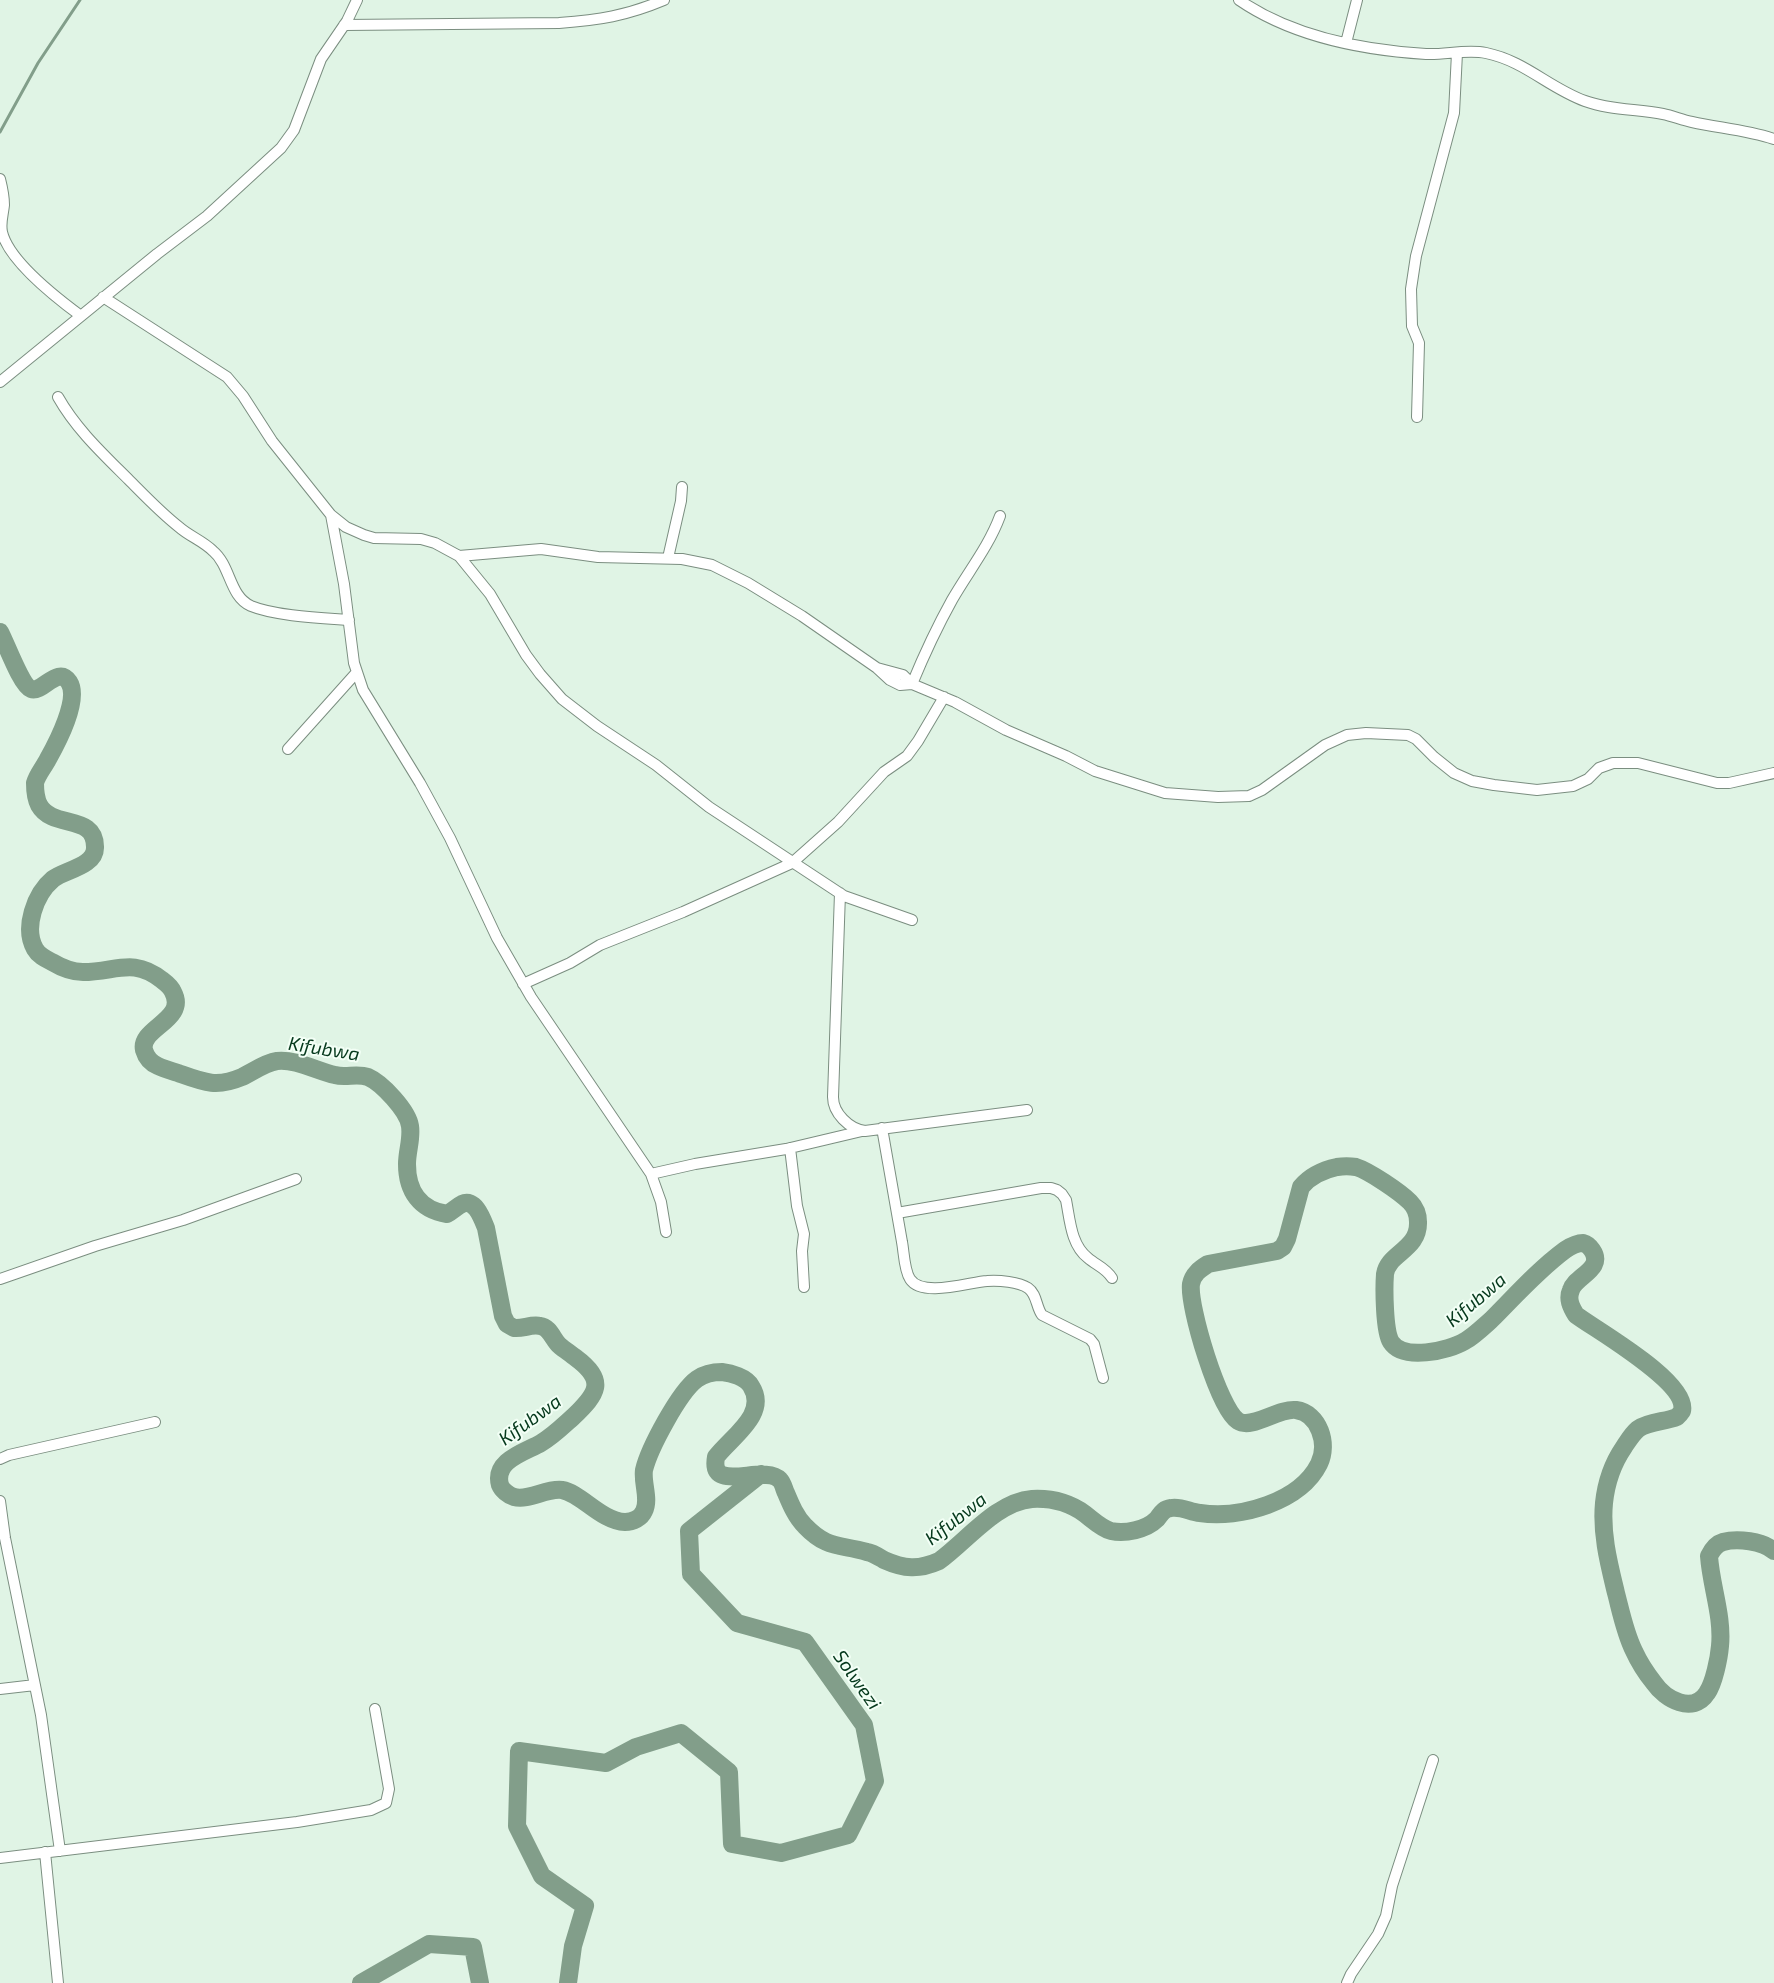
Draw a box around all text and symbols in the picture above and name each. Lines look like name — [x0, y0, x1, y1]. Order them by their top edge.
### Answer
water label: Kifubwa — [287, 1032, 361, 1066]
water label: Kifubwa — [1441, 1268, 1511, 1332]
water label: Kifubwa — [494, 1390, 566, 1450]
water label: Kifubwa — [921, 1488, 991, 1550]
water label: Solwezi — [828, 1646, 886, 1714]

